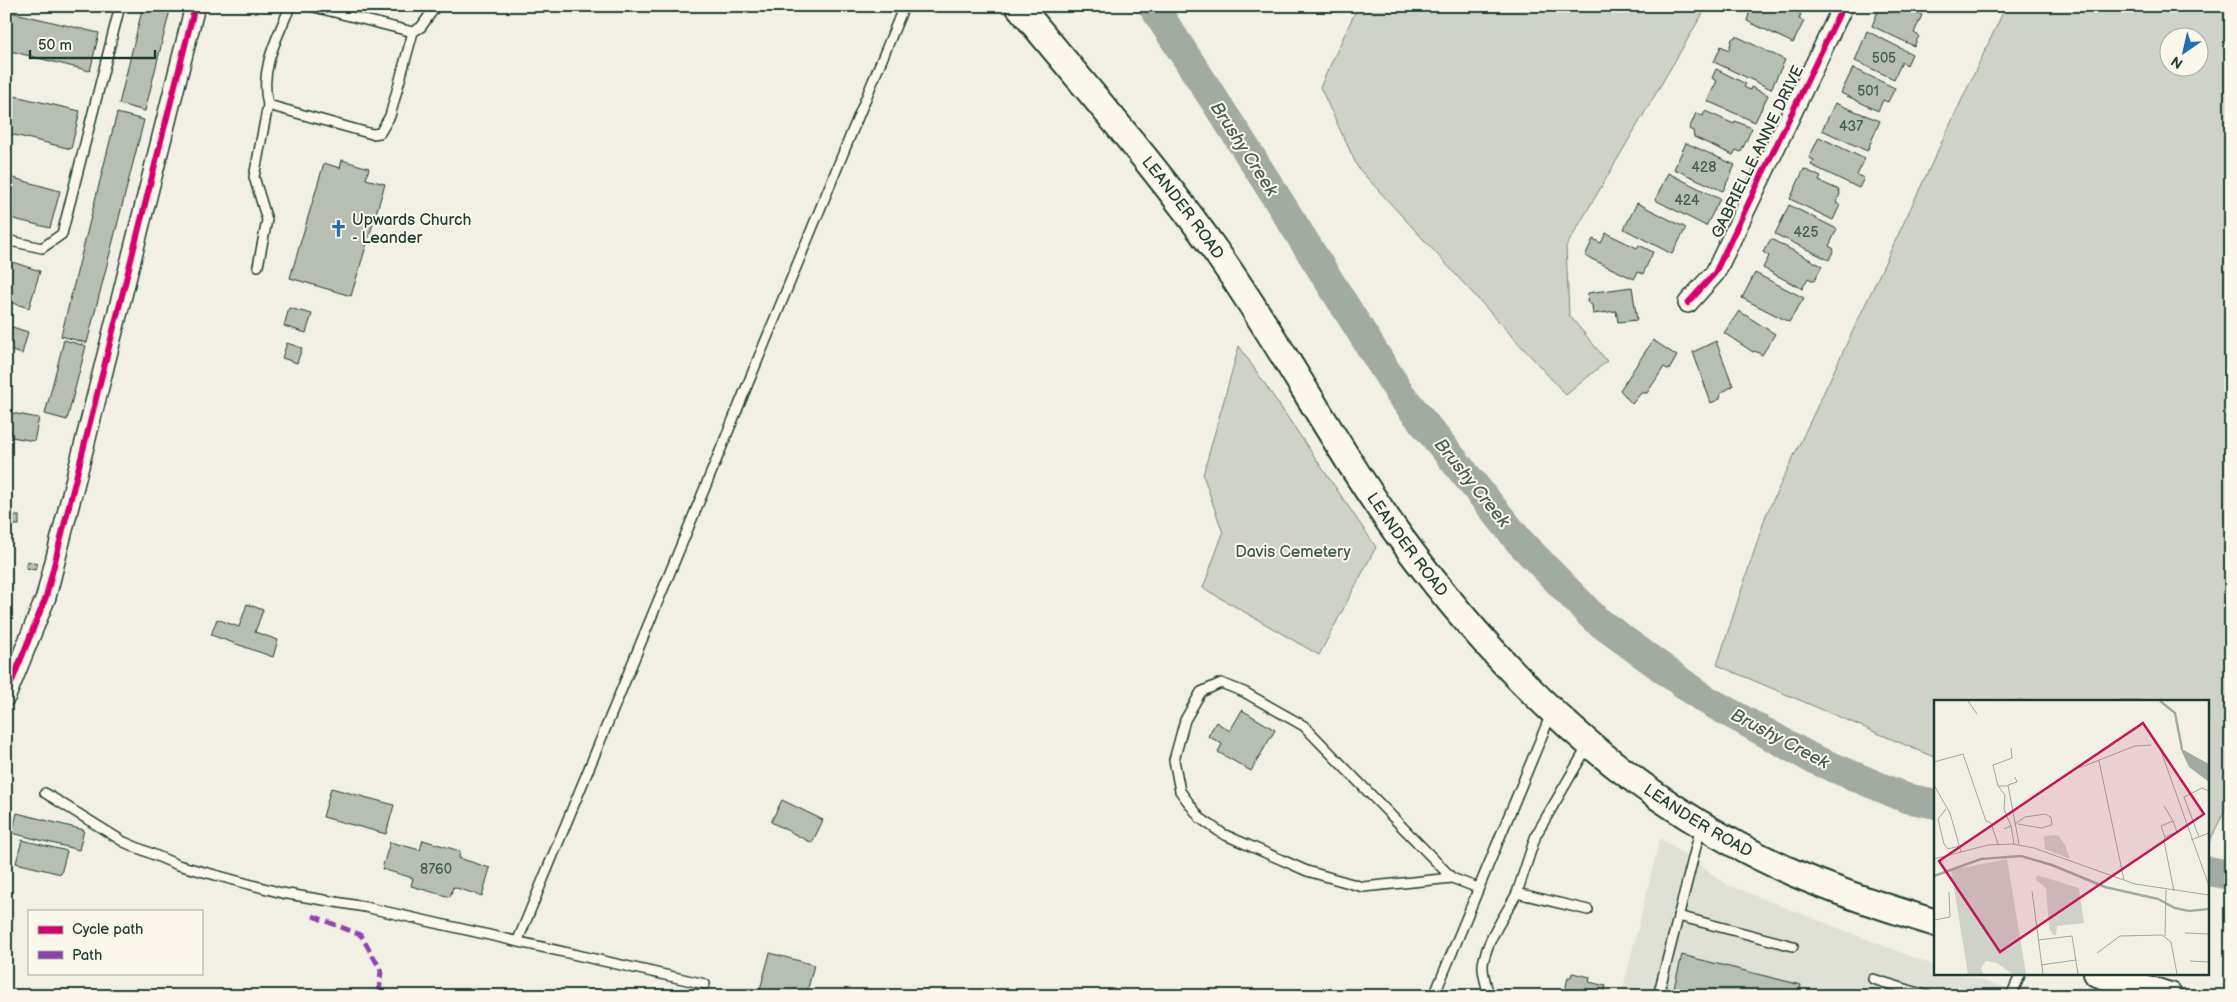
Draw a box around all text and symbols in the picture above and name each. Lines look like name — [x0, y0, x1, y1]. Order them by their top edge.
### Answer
scale bar — [30, 28, 155, 60]
north arrow — [2160, 28, 2210, 78]
text: 50 m — [38, 36, 72, 55]
house number: 505 — [1872, 50, 1896, 67]
text: N — [2168, 52, 2186, 72]
street label: GABRIELLE ANNE DRIVE — [1708, 63, 1808, 241]
house number: 501 — [1857, 83, 1879, 100]
water label: Brushy Creek — [1206, 98, 1283, 201]
house number: 437 — [1839, 118, 1863, 135]
street label: LEANDER ROAD — [1138, 153, 1228, 263]
house number: 428 — [1692, 159, 1716, 176]
house number: 424 — [1674, 192, 1700, 209]
place label: Upwards Church - Leander — [352, 211, 471, 248]
church icon: Upwards Church - Leander — [328, 219, 348, 239]
house number: 425 — [1794, 224, 1818, 241]
water label: Brushy Creek — [1430, 434, 1515, 533]
street label: LEANDER ROAD — [1363, 489, 1452, 600]
park label: Davis Cemetery — [1235, 543, 1351, 562]
inset map — [1934, 700, 2210, 974]
water label: Brushy Creek — [1727, 704, 1834, 774]
street label: LEANDER ROAD — [1640, 780, 1756, 861]
house number: 8760 — [420, 861, 452, 878]
legend — [28, 910, 202, 974]
text: Cycle path — [72, 920, 143, 939]
text: Path — [72, 946, 102, 965]

